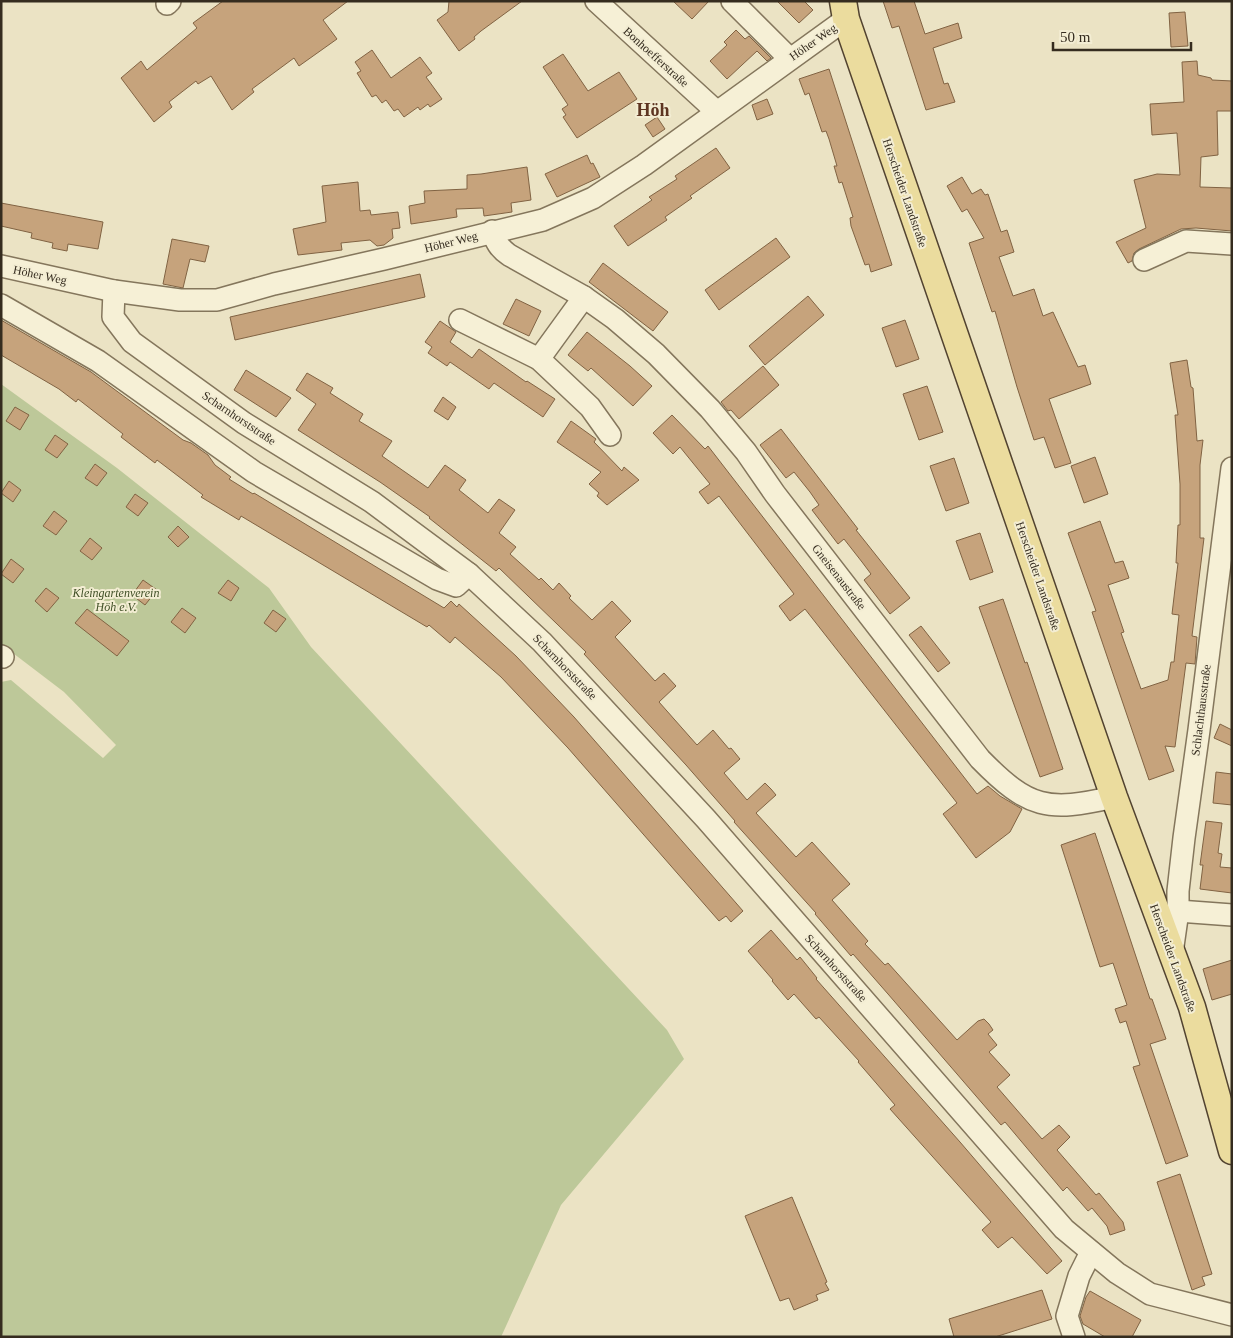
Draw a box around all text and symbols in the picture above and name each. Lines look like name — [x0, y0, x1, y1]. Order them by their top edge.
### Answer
scale bar — [1053, 20, 1190, 52]
street label: Höher Weg — [787, 21, 839, 63]
street label: Bonhoefferstraße — [620, 24, 692, 90]
text: 50 m — [1060, 29, 1091, 45]
district label: Höh — [636, 100, 670, 120]
street label: Herscheider Landstraße — [880, 137, 930, 249]
street label: Höher Weg — [423, 229, 479, 255]
street label: Höher Weg — [12, 262, 68, 288]
street label: Scharnhorststraße — [199, 388, 279, 448]
street label: Herscheider Landstraße — [1013, 520, 1063, 632]
street label: Gneisenaustraße — [809, 541, 869, 613]
park label: Kleingartenverein Höh e.V. — [72, 586, 159, 614]
street label: Scharnhorststraße — [530, 631, 600, 703]
street label: Schlachthausstraße — [1188, 664, 1214, 756]
street label: Herscheider Landstraße — [1147, 902, 1199, 1014]
street label: Scharnhorststraße — [802, 931, 870, 1005]

